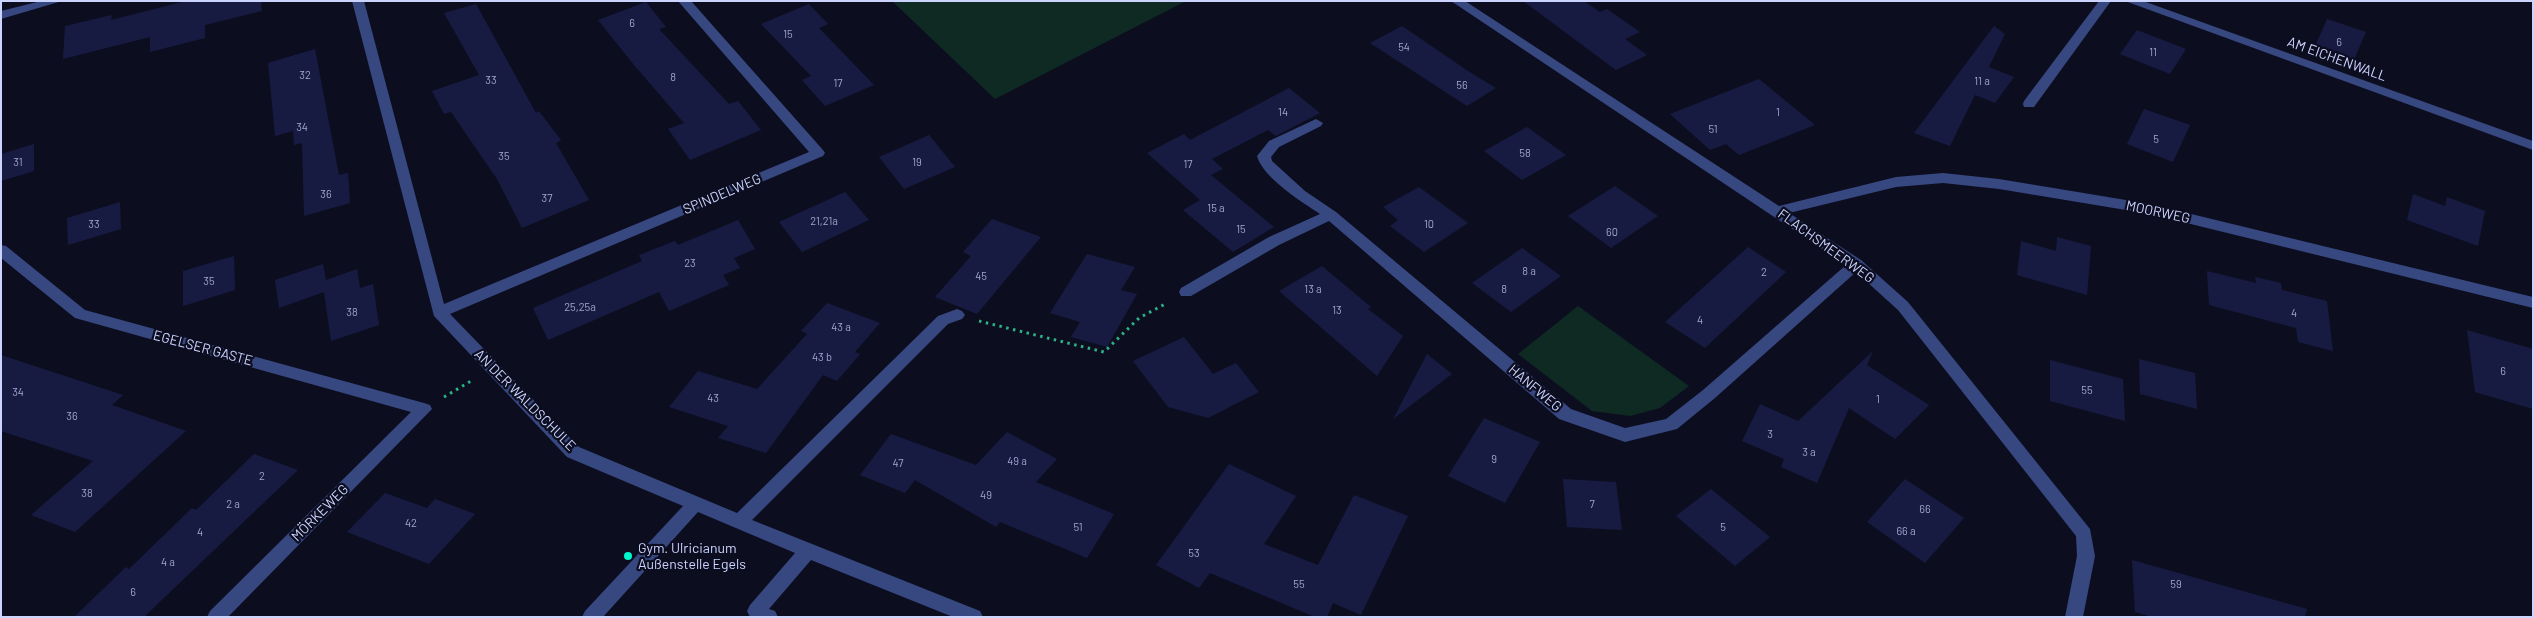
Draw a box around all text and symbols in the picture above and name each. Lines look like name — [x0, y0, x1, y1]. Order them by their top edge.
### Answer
house number: 6 — [629, 16, 635, 30]
house number: 15 — [783, 27, 793, 41]
street label: AM EICHENWALL — [2285, 33, 2389, 85]
house number: 6 — [2336, 35, 2342, 49]
house number: 54 — [1398, 40, 1410, 54]
house number: 11 — [2149, 45, 2157, 59]
house number: 32 — [299, 68, 311, 82]
house number: 8 — [670, 70, 676, 84]
house number: 33 — [485, 73, 497, 87]
house number: 11 a — [1974, 74, 1990, 88]
house number: 17 — [833, 76, 843, 90]
house number: 56 — [1456, 78, 1468, 92]
house number: 14 — [1278, 105, 1288, 119]
house number: 1 — [1776, 105, 1780, 119]
house number: 34 — [296, 120, 308, 134]
house number: 51 — [1708, 122, 1718, 136]
house number: 5 — [2153, 132, 2159, 146]
house number: 58 — [1519, 146, 1531, 160]
house number: 35 — [498, 149, 510, 163]
house number: 31 — [13, 155, 23, 169]
house number: 19 — [912, 155, 922, 169]
house number: 17 — [1183, 157, 1193, 171]
street label: SPINDELWEG — [680, 170, 764, 218]
house number: 36 — [320, 187, 332, 201]
house number: 37 — [542, 191, 552, 205]
street label: MOORWEG — [2124, 197, 2192, 227]
house number: 15 a — [1207, 201, 1225, 215]
street label: FLACHSMEERWEG — [1774, 205, 1878, 287]
house number: 21,21a — [810, 214, 838, 228]
house number: 33 — [88, 217, 100, 231]
house number: 10 — [1424, 217, 1434, 231]
house number: 15 — [1236, 222, 1246, 236]
house number: 60 — [1606, 225, 1618, 239]
house number: 23 — [684, 256, 696, 270]
house number: 8 a — [1522, 264, 1536, 278]
house number: 2 — [1761, 265, 1767, 279]
house number: 45 — [975, 269, 987, 283]
house number: 35 — [203, 274, 215, 288]
house number: 13 a — [1304, 282, 1322, 296]
house number: 8 — [1501, 282, 1507, 296]
house number: 25,25a — [564, 300, 596, 314]
house number: 13 — [1332, 303, 1342, 317]
house number: 38 — [346, 305, 358, 319]
house number: 4 — [2291, 306, 2297, 320]
house number: 4 — [1697, 313, 1703, 327]
house number: 43 a — [831, 320, 851, 334]
street label: EGELSER GASTE — [151, 327, 255, 369]
street label: AN DER WALDSCHULE — [471, 346, 579, 454]
house number: 43 b — [812, 350, 832, 364]
street label: HANFWEG — [1505, 361, 1565, 415]
house number: 6 — [2500, 364, 2506, 378]
house number: 55 — [2081, 383, 2093, 397]
house number: 34 — [12, 385, 24, 399]
house number: 43 — [707, 391, 719, 405]
house number: 1 — [1876, 392, 1880, 406]
house number: 36 — [66, 409, 78, 423]
house number: 3 — [1767, 427, 1773, 441]
house number: 3 a — [1802, 445, 1816, 459]
house number: 9 — [1491, 452, 1497, 466]
house number: 49 a — [1007, 454, 1027, 468]
house number: 47 — [893, 456, 903, 470]
house number: 2 — [259, 469, 265, 483]
street label: MÖRKEWEG — [288, 481, 352, 545]
house number: 38 — [81, 486, 93, 500]
house number: 49 — [980, 488, 992, 502]
house number: 2 a — [226, 497, 240, 511]
house number: 7 — [1589, 497, 1595, 511]
house number: 66 — [1919, 502, 1931, 516]
house number: 42 — [405, 516, 417, 530]
house number: 51 — [1073, 520, 1083, 534]
house number: 5 — [1720, 520, 1726, 534]
house number: 66 a — [1896, 524, 1916, 538]
house number: 4 — [197, 525, 203, 539]
place label: Gym. Ulricianum Außenstelle Egels — [638, 540, 746, 572]
house number: 53 — [1188, 546, 1200, 560]
marker: Gym. Ulricianum Außenstelle Egels — [622, 550, 634, 562]
house number: 4 a — [161, 555, 175, 569]
house number: 55 — [1293, 577, 1305, 591]
house number: 59 — [2170, 577, 2182, 591]
house number: 6 — [130, 585, 136, 599]

